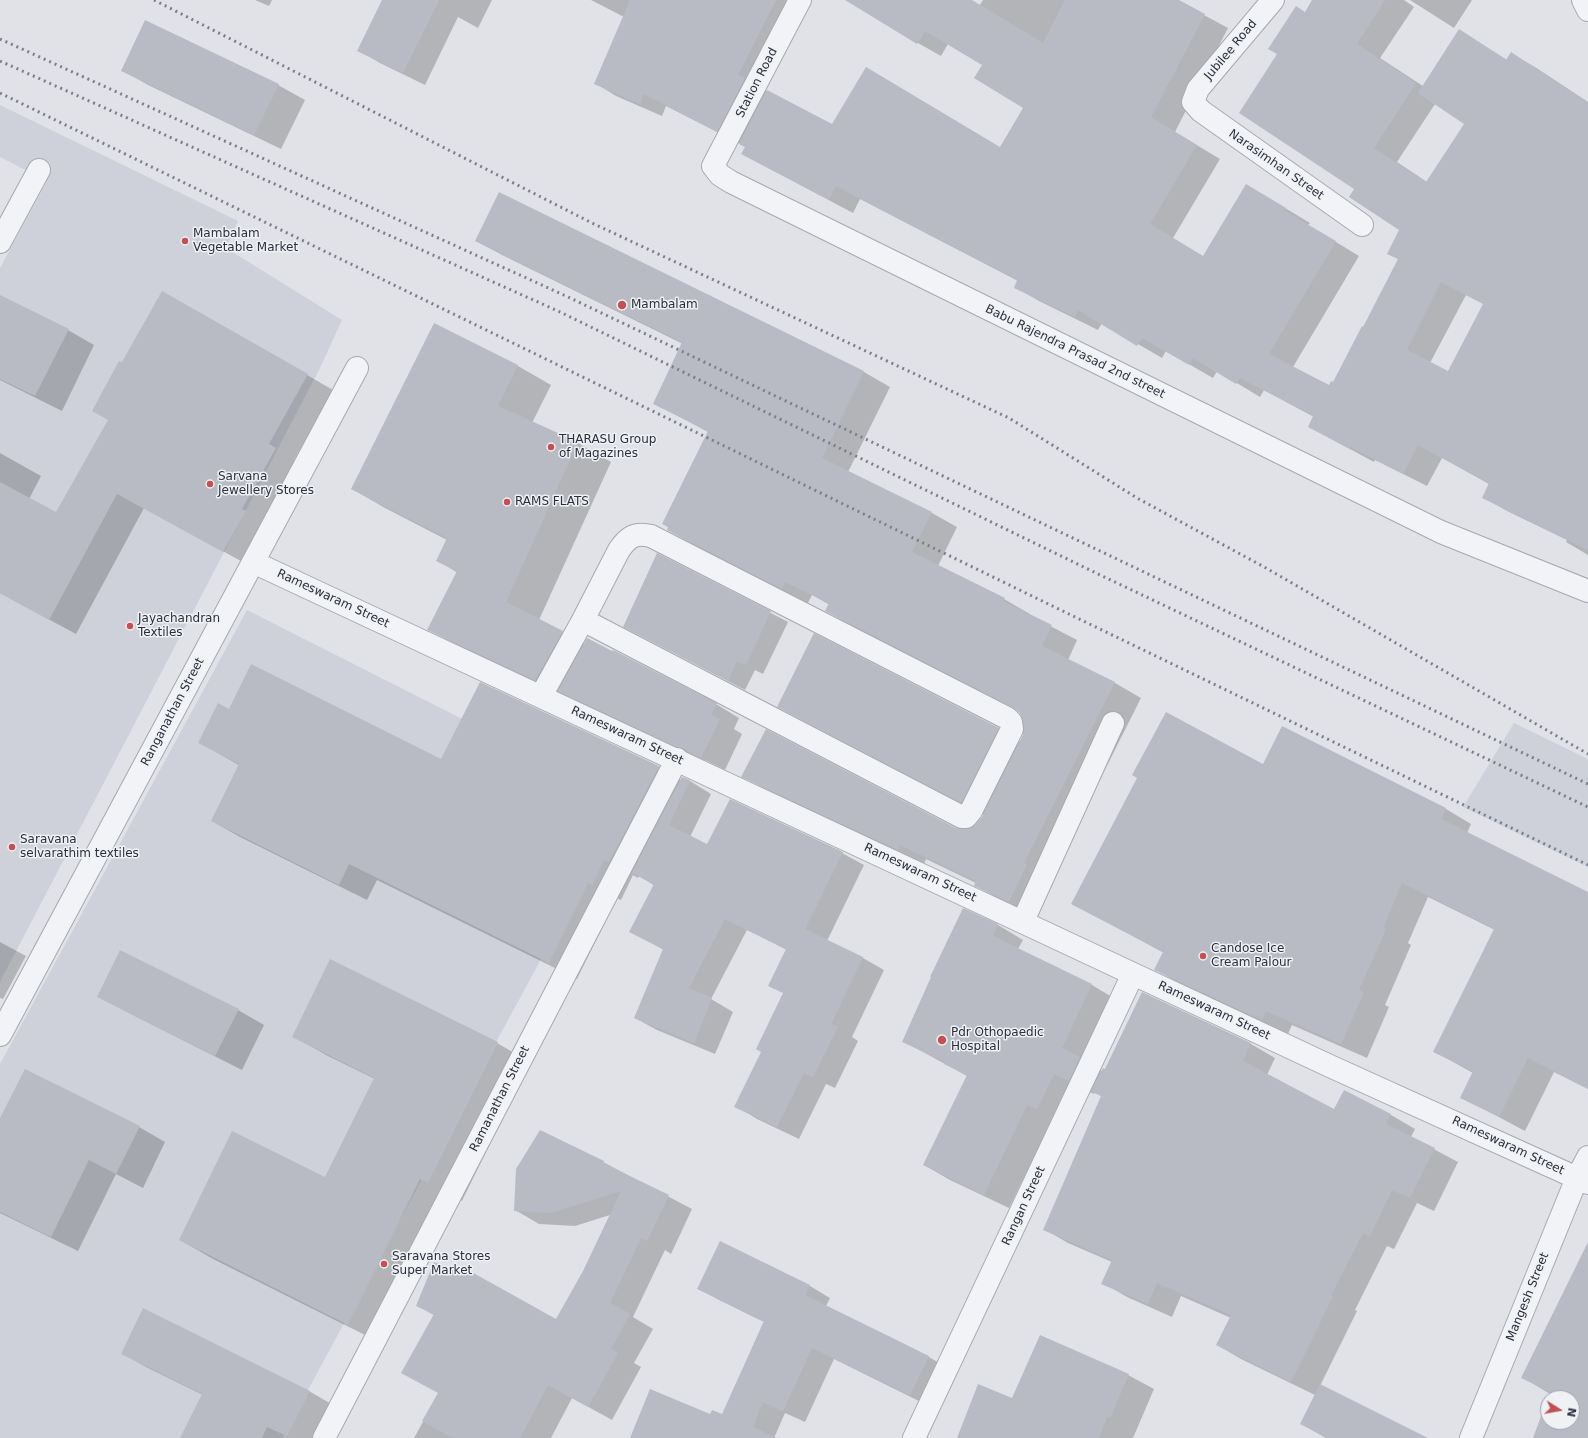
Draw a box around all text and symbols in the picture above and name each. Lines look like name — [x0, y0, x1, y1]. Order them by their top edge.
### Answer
street label: Jubilee Road — [1202, 17, 1260, 83]
street label: Station Road — [733, 46, 781, 120]
street label: Narasimhan Street — [1226, 127, 1326, 203]
place label: Mambalam Vegetable Market — [193, 227, 298, 255]
marker: Mambalam Vegetable Market — [180, 236, 190, 246]
place label: Mambalam — [631, 298, 698, 312]
marker: Mambalam — [616, 299, 628, 311]
street label: Babu Rajendra Prasad 2nd street — [983, 302, 1167, 402]
place label: THARASU Group of Magazines — [559, 433, 656, 461]
marker: THARASU Group of Magazines — [546, 442, 556, 452]
place label: Sarvana Jewellery Stores — [218, 470, 314, 498]
marker: Sarvana Jewellery Stores — [205, 479, 215, 489]
place label: RAMS FLATS — [515, 495, 589, 509]
marker: RAMS FLATS — [502, 497, 512, 507]
street label: Rameswaram Street — [275, 567, 391, 631]
place label: Jayachandran Textiles — [138, 612, 220, 640]
marker: Jayachandran Textiles — [125, 621, 135, 631]
street label: Ranganathan Street — [138, 655, 208, 769]
street label: Rameswaram Street — [569, 704, 685, 768]
place label: Saravana selvarathim textiles — [20, 833, 139, 861]
street label: Rameswaram Street — [862, 841, 978, 905]
marker: Saravana selvarathim textiles — [7, 842, 17, 852]
place label: Candose Ice Cream Palour — [1211, 942, 1292, 970]
marker: Candose Ice Cream Palour — [1198, 951, 1208, 961]
street label: Rameswaram Street — [1156, 979, 1272, 1043]
place label: Pdr Othopaedic Hospital — [951, 1026, 1044, 1054]
marker: Pdr Othopaedic Hospital — [936, 1034, 948, 1046]
street label: Ramanathan Street — [467, 1044, 533, 1154]
street label: Rameswaram Street — [1450, 1114, 1566, 1178]
street label: Rangan Street — [999, 1164, 1049, 1248]
place label: Saravana Stores Super Market — [392, 1250, 490, 1278]
street label: Mangesh Street — [1504, 1251, 1552, 1343]
marker: Saravana Stores Super Market — [379, 1259, 389, 1269]
north arrow — [1540, 1390, 1580, 1430]
text: N — [1564, 1406, 1579, 1418]

